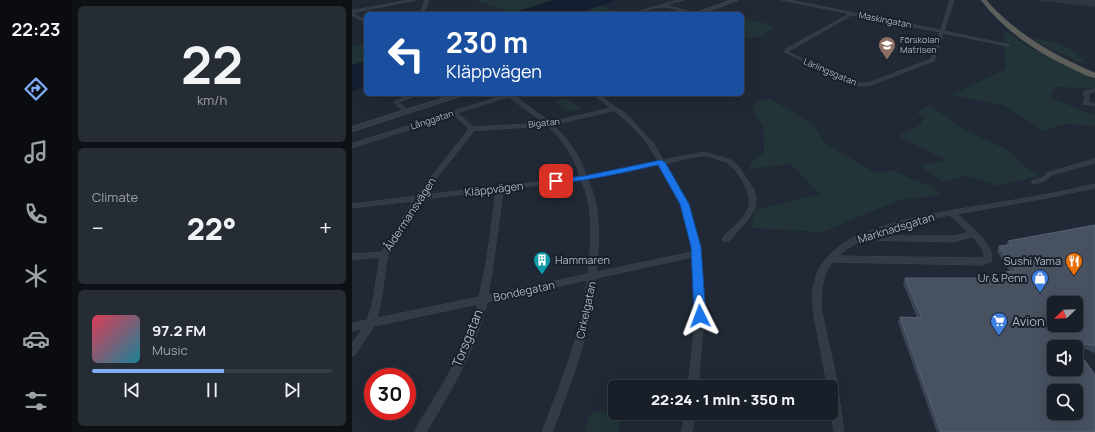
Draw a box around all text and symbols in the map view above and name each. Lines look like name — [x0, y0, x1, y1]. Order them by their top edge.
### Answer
street label: Maskingatan — [858, 8, 913, 31]
text: 22:23 — [12, 17, 60, 41]
text: 230 m — [446, 23, 528, 61]
icon: left — [380, 28, 432, 80]
text: 22 — [181, 29, 243, 100]
place label: Förskolan Matrisen — [900, 33, 940, 56]
school or university icon: Förskolan Matrisen — [877, 35, 897, 60]
street label: Lärlingsgatan — [802, 54, 859, 89]
text: Kläppvägen — [446, 59, 542, 83]
icon: directions — [22, 75, 50, 103]
text: km/h — [197, 91, 227, 109]
street label: Långgatan — [409, 106, 455, 133]
street label: Bigatan — [527, 114, 560, 131]
icon: music — [22, 138, 50, 166]
pin — [539, 164, 573, 198]
icon: arrive — [545, 170, 567, 192]
street label: Åldermansvägen — [380, 174, 439, 253]
street label: Kläppvägen — [464, 177, 524, 200]
text: Climate — [92, 188, 138, 206]
icon: phone — [22, 200, 50, 228]
text: 22° — [187, 208, 236, 249]
street label: Marknadsgatan — [856, 209, 936, 246]
text: − — [92, 213, 104, 243]
text: + — [319, 213, 332, 243]
building icon: Hammaren — [532, 250, 552, 275]
restaurant icon: Sushi Yama — [1064, 251, 1084, 276]
place label: Hammaren — [555, 252, 610, 267]
place label: Sushi Yama — [1004, 253, 1061, 268]
icon: climate — [22, 262, 50, 290]
shop icon: Ur & Penn — [1030, 268, 1050, 293]
place label: Ur & Penn — [978, 270, 1027, 285]
street label: Bondegatan — [492, 277, 556, 304]
street label: Cirkelgatan — [572, 280, 599, 340]
position arrow — [679, 295, 721, 337]
north arrow — [1047, 296, 1083, 332]
map controls — [1047, 296, 1083, 420]
street label: Torsgatan — [447, 306, 487, 370]
supermarket icon: Avion — [989, 311, 1009, 336]
place label: Avion — [1012, 312, 1045, 330]
text: 97.2 FM — [152, 320, 206, 341]
icon: car — [22, 325, 50, 353]
button: sound — [1047, 340, 1083, 376]
text: Music — [152, 341, 188, 359]
speed limit sign: 30 — [364, 368, 416, 420]
icon: previous — [121, 379, 143, 401]
icon: pause — [201, 379, 223, 401]
icon: next — [281, 379, 303, 401]
button: search — [1047, 384, 1083, 420]
icon: filters — [22, 387, 50, 415]
text: 22:24 · 1 min · 350 m — [651, 389, 795, 410]

